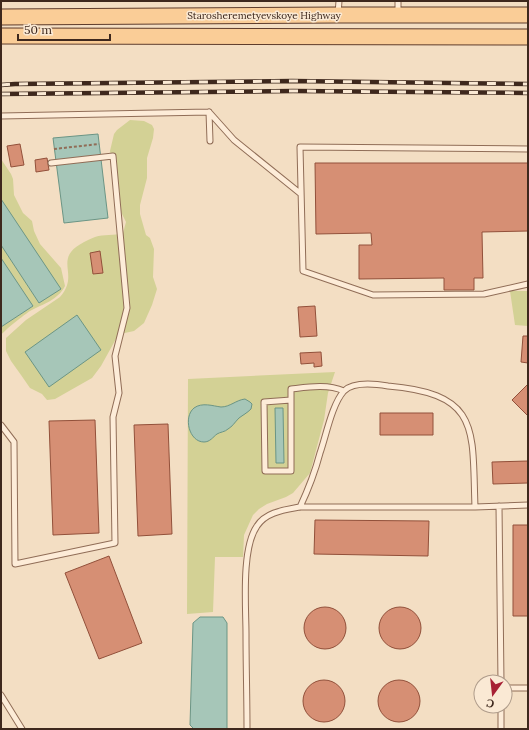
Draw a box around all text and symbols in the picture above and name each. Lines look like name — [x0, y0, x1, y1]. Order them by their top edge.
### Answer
street label: Starosheremetyevskoye Highway — [187, 9, 342, 22]
scale bar — [18, 16, 110, 42]
text: 50 m — [24, 22, 52, 37]
north arrow — [473, 674, 513, 714]
text: С — [485, 696, 496, 711]

